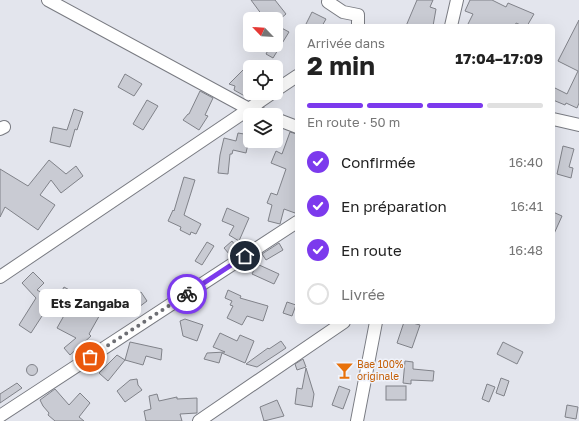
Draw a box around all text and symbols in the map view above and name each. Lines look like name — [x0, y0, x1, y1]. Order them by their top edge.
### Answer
north arrow — [243, 12, 283, 52]
map controls — [243, 12, 283, 148]
text: Arrivée dans — [307, 35, 385, 51]
text: 17:04–17:09 — [455, 49, 543, 67]
text: 2 min — [307, 50, 375, 81]
button: locate — [243, 60, 283, 100]
button: layers — [243, 108, 283, 148]
text: En route · 50 m — [307, 114, 400, 130]
icon: check — [307, 151, 329, 173]
text: Confirmée — [341, 153, 415, 171]
text: 16:40 — [509, 154, 543, 170]
icon: check — [307, 195, 329, 217]
text: En préparation — [341, 197, 447, 215]
text: 16:41 — [511, 198, 543, 214]
pin — [228, 239, 262, 273]
icon: check — [307, 239, 329, 261]
text: En route — [341, 241, 402, 259]
text: 16:48 — [509, 242, 543, 258]
icon: home — [234, 245, 256, 267]
courier — [167, 274, 207, 314]
icon: bike — [176, 283, 198, 305]
text: Livrée — [341, 285, 385, 303]
callout: Ets Zangaba — [39, 289, 141, 317]
text: Ets Zangaba — [51, 295, 129, 311]
pin — [73, 340, 107, 374]
icon: bag — [79, 346, 101, 368]
place label: Bae 100% originale — [357, 358, 404, 382]
bar icon: Bae 100% originale — [334, 360, 354, 380]

